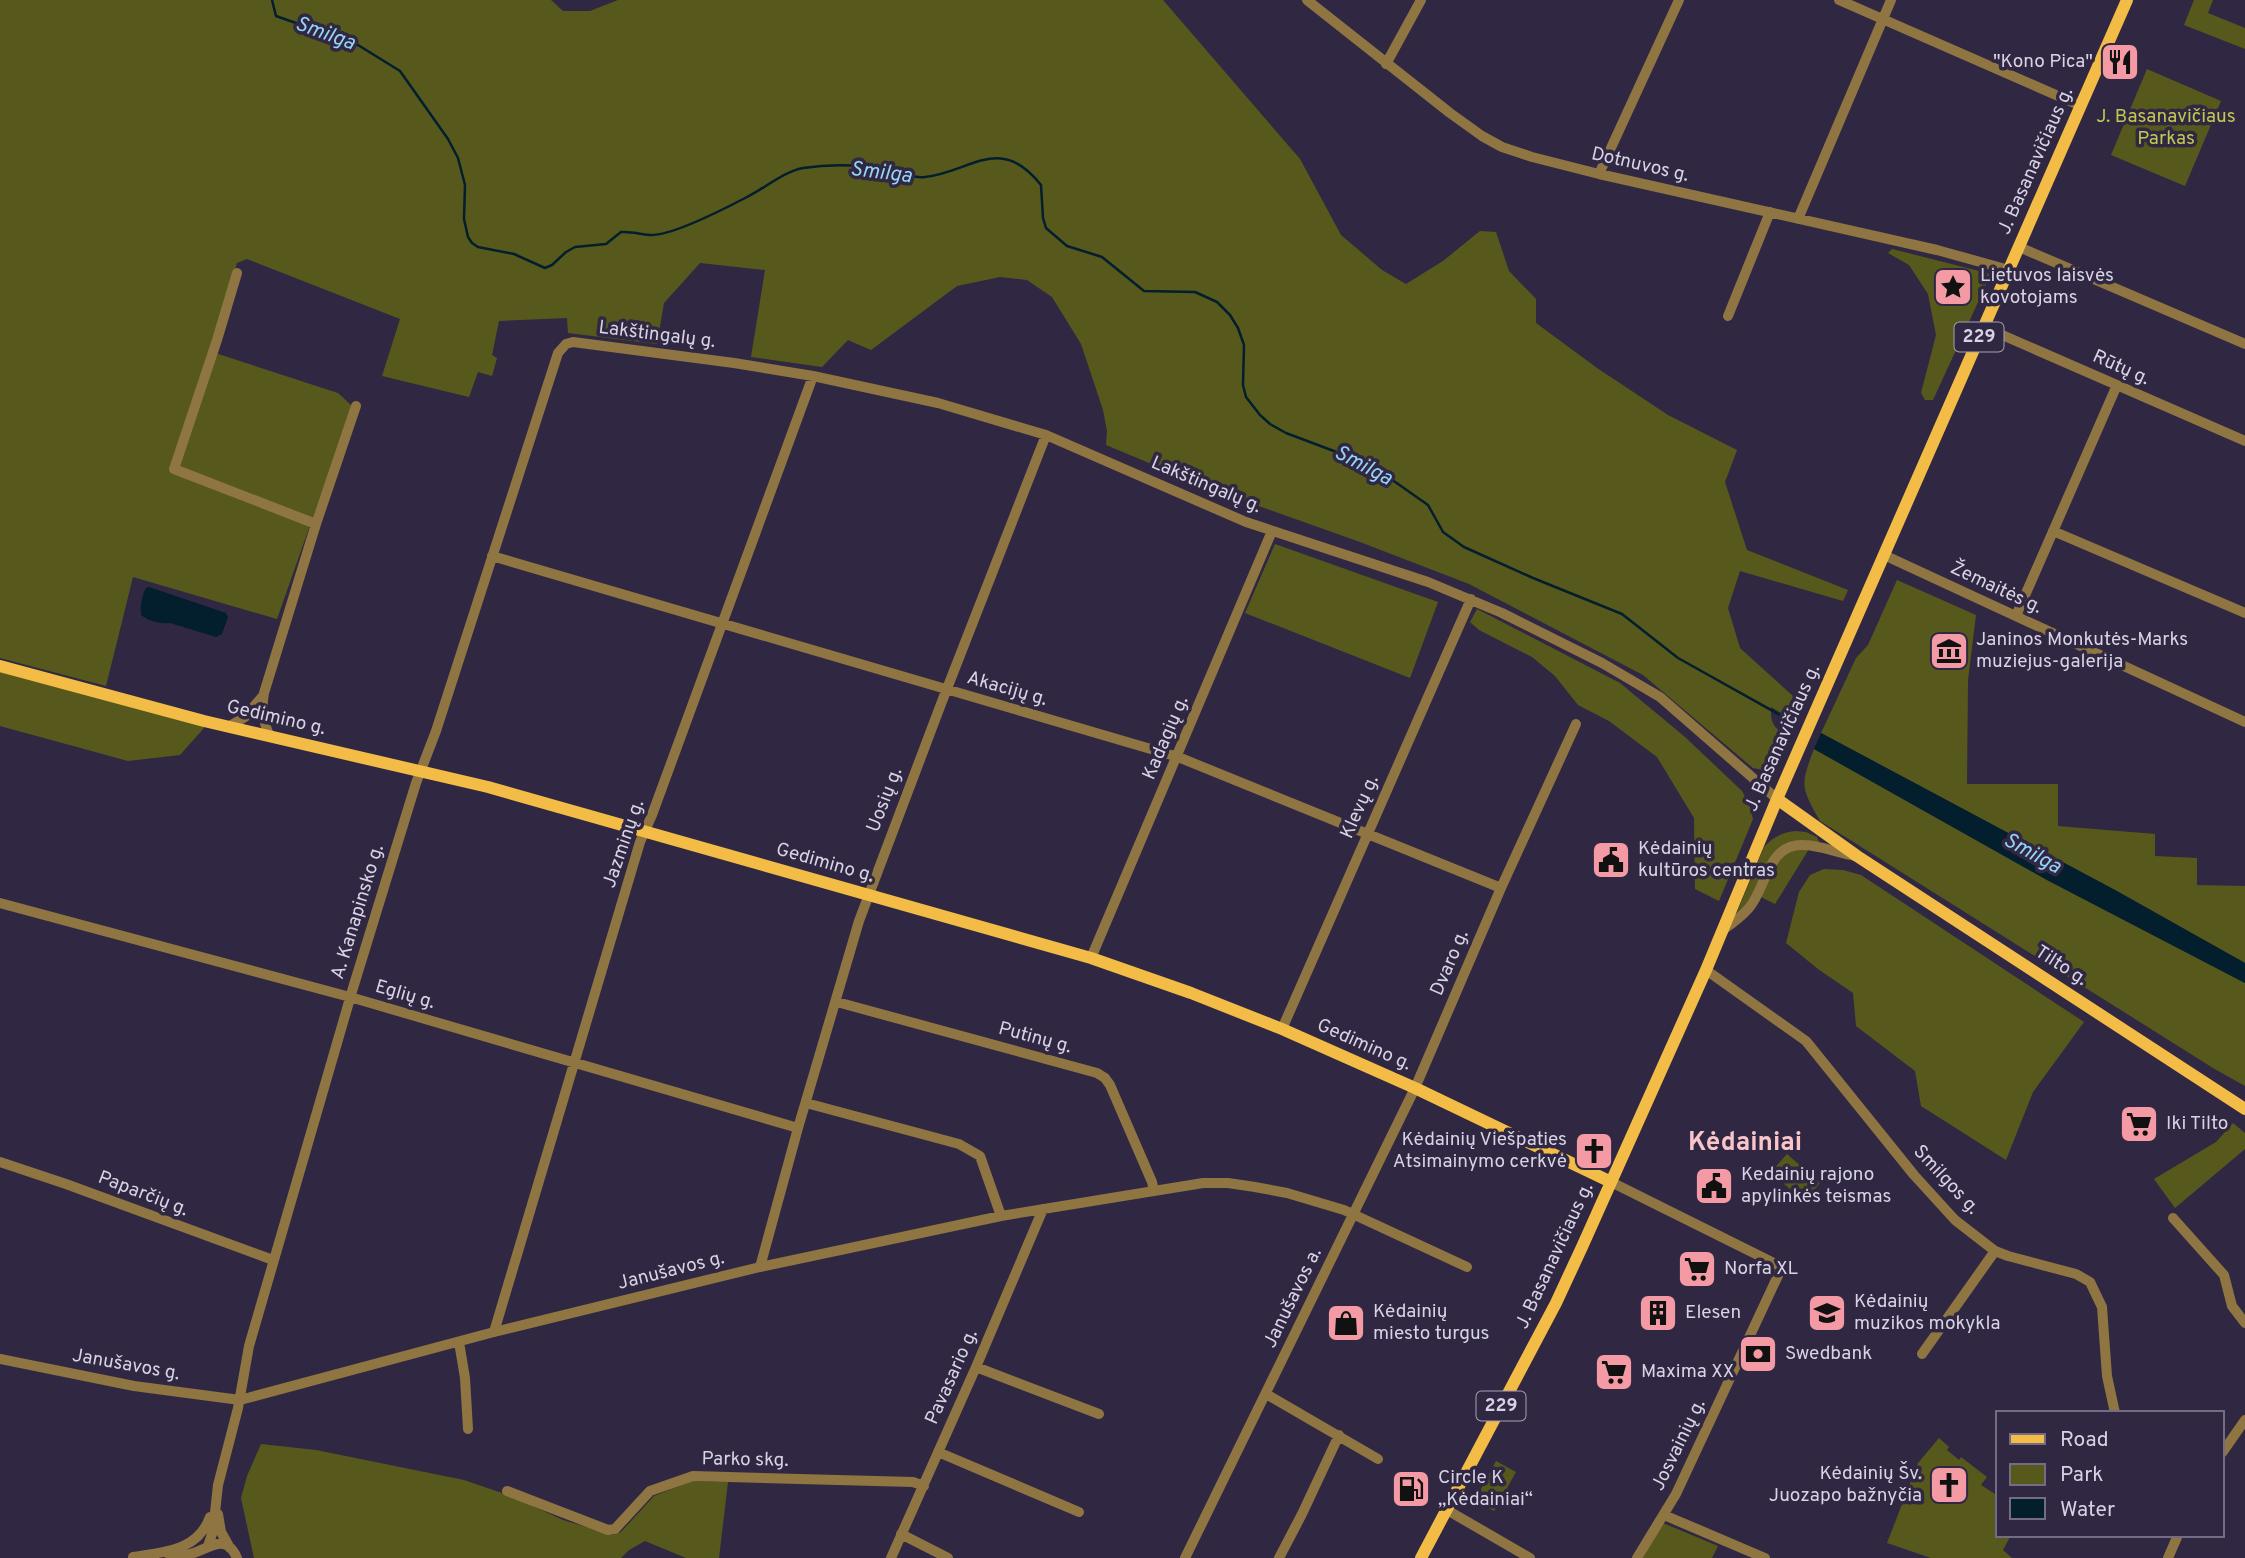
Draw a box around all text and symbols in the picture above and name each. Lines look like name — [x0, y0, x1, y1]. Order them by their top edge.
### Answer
water label: Smilga — [291, 11, 359, 57]
restaurant icon: "Kono Pica" — [2099, 41, 2141, 83]
place label: "Kono Pica" — [1993, 50, 2093, 74]
street label: J. Basanavičiaus g. — [1993, 84, 2079, 238]
park label: J. Basanavičiaus Parkas — [2096, 105, 2236, 151]
street label: Dotnuvos g. — [1589, 142, 1691, 188]
water label: Smilga — [849, 156, 914, 190]
place label: Lietuvos laisvės kovotojams — [1980, 264, 2114, 310]
place icon: Lietuvos laisvės kovotojams — [1932, 266, 1974, 308]
street label: Lakštingalų g. — [597, 316, 717, 354]
road number: 229 — [1954, 323, 2004, 352]
street label: Rūtų g. — [2089, 345, 2153, 391]
water label: Smilga — [1329, 440, 1397, 493]
street label: Lakštingalų g. — [1147, 451, 1265, 519]
street label: Žemaitės g. — [1946, 555, 2046, 620]
place label: Janinos Monkutės-Marks muziejus-galerija — [1976, 628, 2188, 674]
museum icon: Janinos Monkutės-Marks muziejus-galerija — [1928, 630, 1970, 672]
street label: J. Basanavičiaus g. — [1740, 661, 1826, 815]
street label: Akacijų g. — [964, 666, 1050, 712]
street label: Kadagių g. — [1138, 692, 1194, 784]
street label: Gedimino g. — [224, 695, 328, 741]
street label: Uosių g. — [862, 764, 908, 836]
street label: Klevų g. — [1335, 771, 1385, 843]
street label: Jazminų g. — [598, 797, 650, 891]
water label: Smilga — [1998, 827, 2066, 881]
place label: Kėdainių kultūros centras — [1638, 837, 1775, 883]
street label: Gedimino g. — [773, 838, 877, 888]
public building icon: Kėdainių kultūros centras — [1590, 839, 1632, 881]
street label: A. Kanapinsko g. — [326, 842, 390, 982]
street label: Dvaro g. — [1425, 926, 1475, 1000]
street label: Tilto g. — [2030, 940, 2092, 992]
street label: Eglių g. — [372, 975, 438, 1015]
street label: Gedimino g. — [1313, 1013, 1415, 1077]
street label: Putinų g. — [996, 1017, 1074, 1059]
supermarket icon: Iki Tilto — [2118, 1103, 2160, 1145]
place label: Iki Tilto — [2166, 1112, 2228, 1136]
district label: Kėdainiai — [1688, 1127, 1802, 1160]
place label: Kėdainių Viešpaties Atsimainymo cerkvė — [1393, 1128, 1567, 1174]
church icon: Kėdainių Viešpaties Atsimainymo cerkvė — [1573, 1130, 1615, 1172]
street label: Smilgos g. — [1908, 1140, 1984, 1220]
place label: Kedainių rajono apylinkės teismas — [1741, 1163, 1891, 1209]
public building icon: Kedainių rajono apylinkės teismas — [1693, 1165, 1735, 1207]
street label: Paparčių g. — [94, 1166, 192, 1222]
street label: J. Basanavičiaus g. — [1511, 1179, 1599, 1333]
street label: Janušavos a. — [1258, 1244, 1328, 1352]
street label: Janušavos g. — [615, 1246, 727, 1296]
supermarket icon: Norfa XL — [1676, 1248, 1718, 1290]
place label: Norfa XL — [1724, 1257, 1798, 1281]
place label: Kėdainių muzikos mokykla — [1854, 1290, 2000, 1336]
building icon: Elesen — [1637, 1292, 1679, 1334]
school or university icon: Kėdainių muzikos mokykla — [1806, 1292, 1848, 1334]
place label: Kėdainių miesto turgus — [1373, 1300, 1490, 1346]
place label: Elesen — [1685, 1301, 1741, 1325]
shop icon: Kėdainių miesto turgus — [1325, 1302, 1367, 1344]
street label: Pavasario g. — [920, 1326, 984, 1428]
bank icon: Swedbank — [1737, 1333, 1779, 1375]
place label: Swedbank — [1785, 1342, 1872, 1366]
street label: Janušavos g. — [70, 1344, 182, 1386]
supermarket icon: Maxima XX — [1593, 1351, 1635, 1393]
place label: Maxima XX — [1641, 1360, 1734, 1384]
road number: 229 — [1476, 1392, 1526, 1420]
street label: Josvainių g. — [1646, 1395, 1712, 1495]
legend — [1996, 1411, 2224, 1537]
text: Road — [2060, 1427, 2109, 1454]
street label: Parko skg. — [701, 1447, 789, 1473]
place label: Kėdainių Šv. Juozapo bažnyčia — [1769, 1461, 1922, 1508]
text: Park — [2060, 1462, 2103, 1489]
church icon: Kėdainių Šv. Juozapo bažnyčia — [1928, 1464, 1970, 1506]
place label: Circle K „Kėdainiai“ — [1438, 1466, 1533, 1512]
fuel station icon: Circle K „Kėdainiai“ — [1390, 1468, 1432, 1510]
text: Water — [2060, 1497, 2115, 1524]

